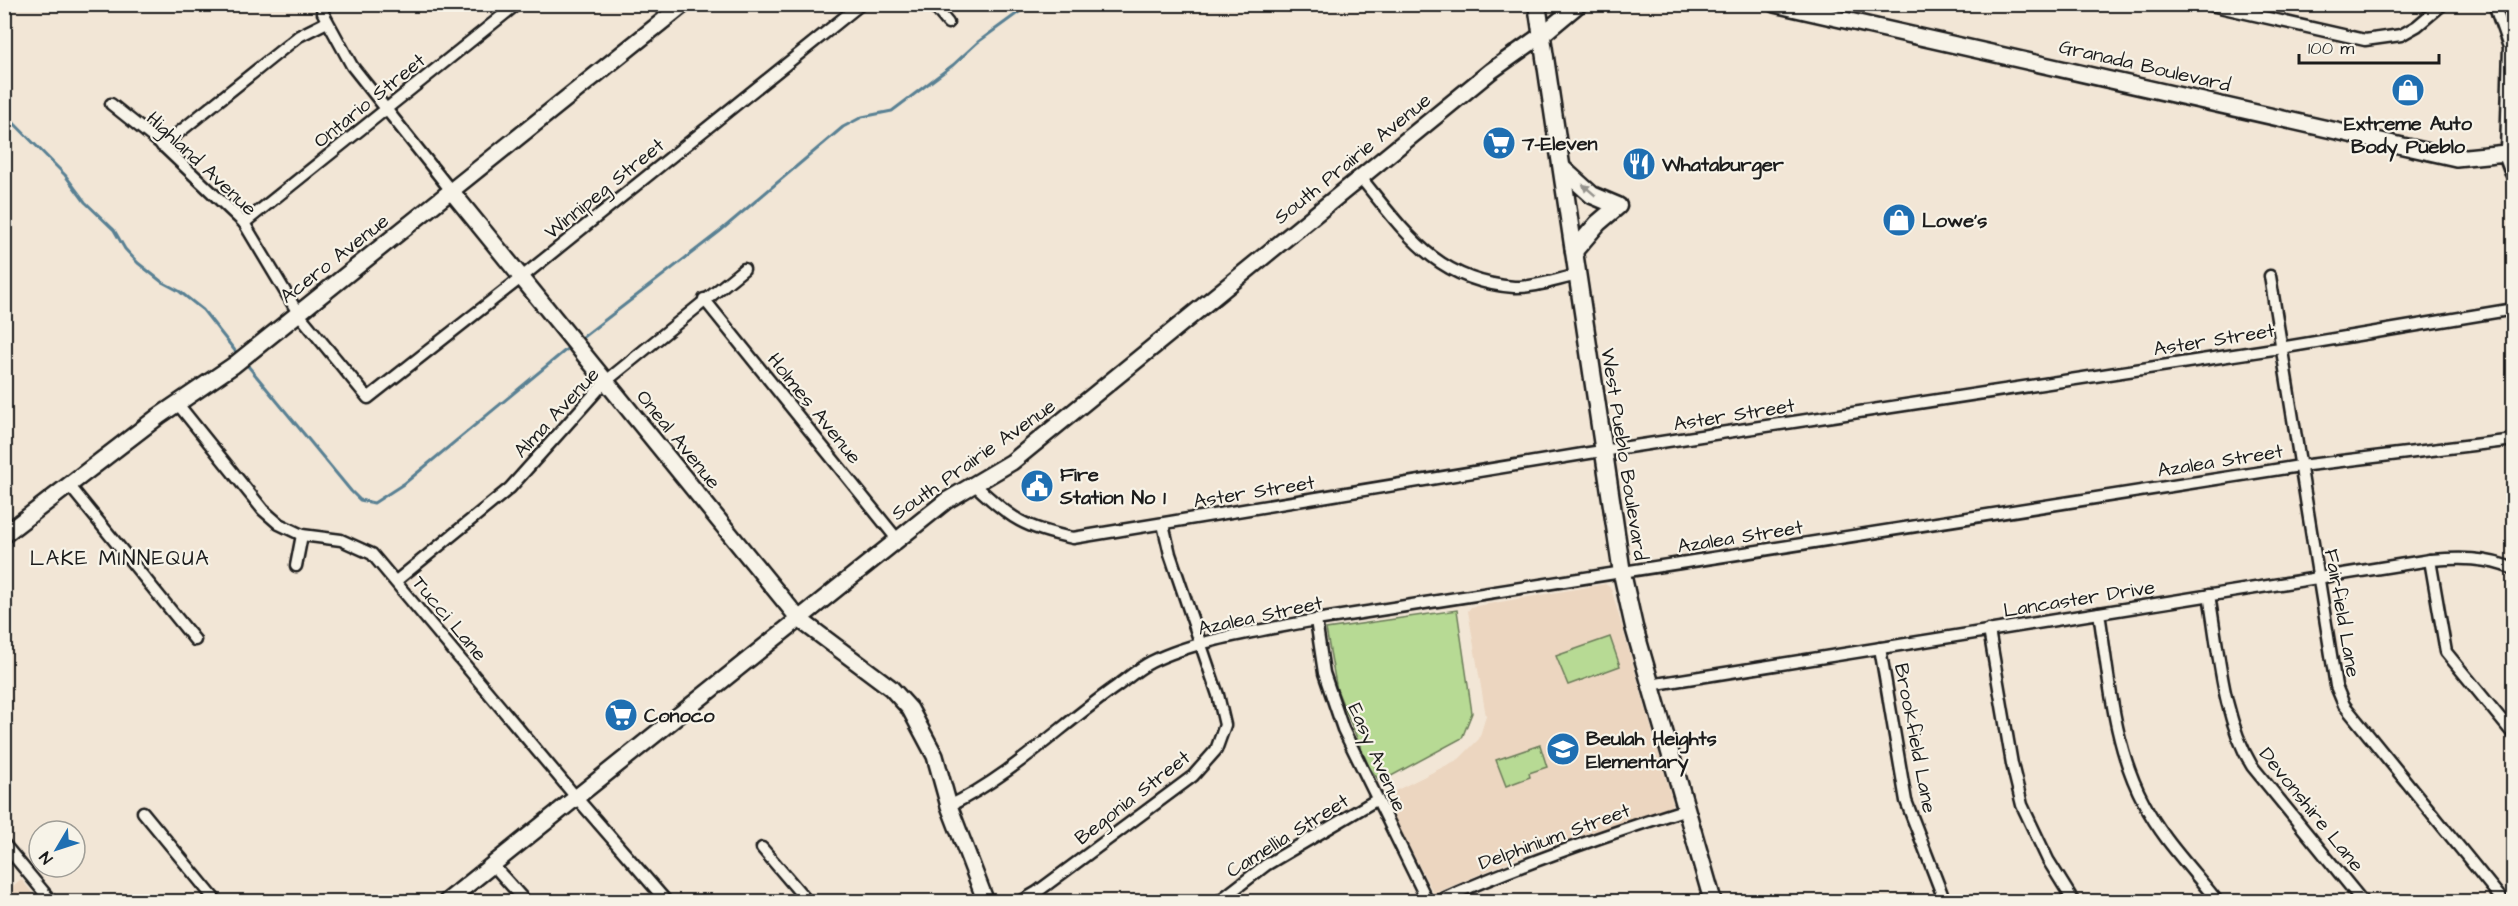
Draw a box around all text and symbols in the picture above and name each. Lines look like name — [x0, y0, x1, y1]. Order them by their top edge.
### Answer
scale bar — [2299, 27, 2438, 65]
street label: Granada Boulevard — [2056, 33, 2233, 99]
text: 100 m — [2308, 36, 2354, 61]
street label: Ontario Street — [308, 47, 432, 155]
shop icon: Extreme Auto Body Pueblo — [2390, 72, 2426, 108]
street label: South Prairie Avenue — [1268, 86, 1437, 231]
street label: Highland Avenue — [139, 105, 263, 223]
place label: Extreme Auto Body Pueblo — [2344, 110, 2473, 162]
supermarket icon: 7-Eleven — [1481, 125, 1517, 161]
place label: 7-Eleven — [1521, 130, 1598, 158]
street label: Winnipeg Street — [539, 132, 671, 247]
restaurant icon: Whataburger — [1621, 146, 1657, 182]
place label: Whataburger — [1661, 151, 1785, 180]
one-way arrow — [1581, 184, 1596, 197]
shop icon: Lowe's — [1881, 202, 1917, 238]
street label: Acero Avenue — [274, 207, 395, 310]
place label: Lowe's — [1922, 207, 1987, 235]
street label: Aster Street — [2151, 317, 2277, 363]
street label: West Pueblo Boulevard — [1593, 346, 1655, 562]
street label: Holmes Avenue — [761, 347, 868, 470]
street label: Alma Avenue — [507, 361, 606, 464]
street label: Oneal Avenue — [629, 384, 727, 495]
street label: South Prairie Avenue — [886, 392, 1062, 527]
street label: Aster Street — [1671, 392, 1797, 438]
street label: Azalea Street — [2155, 437, 2285, 485]
place label: Fire Station No 1 — [1059, 461, 1166, 512]
public building icon: Fire Station No 1 — [1019, 468, 1055, 504]
street label: Aster Street — [1191, 469, 1317, 515]
street label: Azalea Street — [1675, 513, 1805, 561]
district label: LAKE MINNEQUA — [30, 544, 210, 573]
street label: Fairfield Lane — [2317, 547, 2367, 680]
street label: Tucci Lane — [405, 570, 493, 668]
street label: Lancaster Drive — [2001, 573, 2157, 625]
street label: Azalea Street — [1195, 589, 1325, 643]
street label: Brookfield Lane — [1887, 661, 1943, 816]
supermarket icon: Conoco — [603, 697, 639, 733]
street label: Easy Avenue — [1340, 699, 1414, 817]
place label: Conoco — [644, 702, 715, 730]
place label: Beulah Heights Elementary — [1586, 725, 1717, 777]
school or university icon: Beulah Heights Elementary — [1545, 731, 1581, 767]
street label: Devonshire Lane — [2252, 741, 2370, 878]
street label: Begonia Street — [1069, 744, 1197, 853]
street label: Camellia Street — [1221, 787, 1354, 885]
street label: Delphinium Street — [1475, 797, 1634, 877]
north arrow — [27, 819, 87, 879]
text: N — [34, 847, 58, 869]

